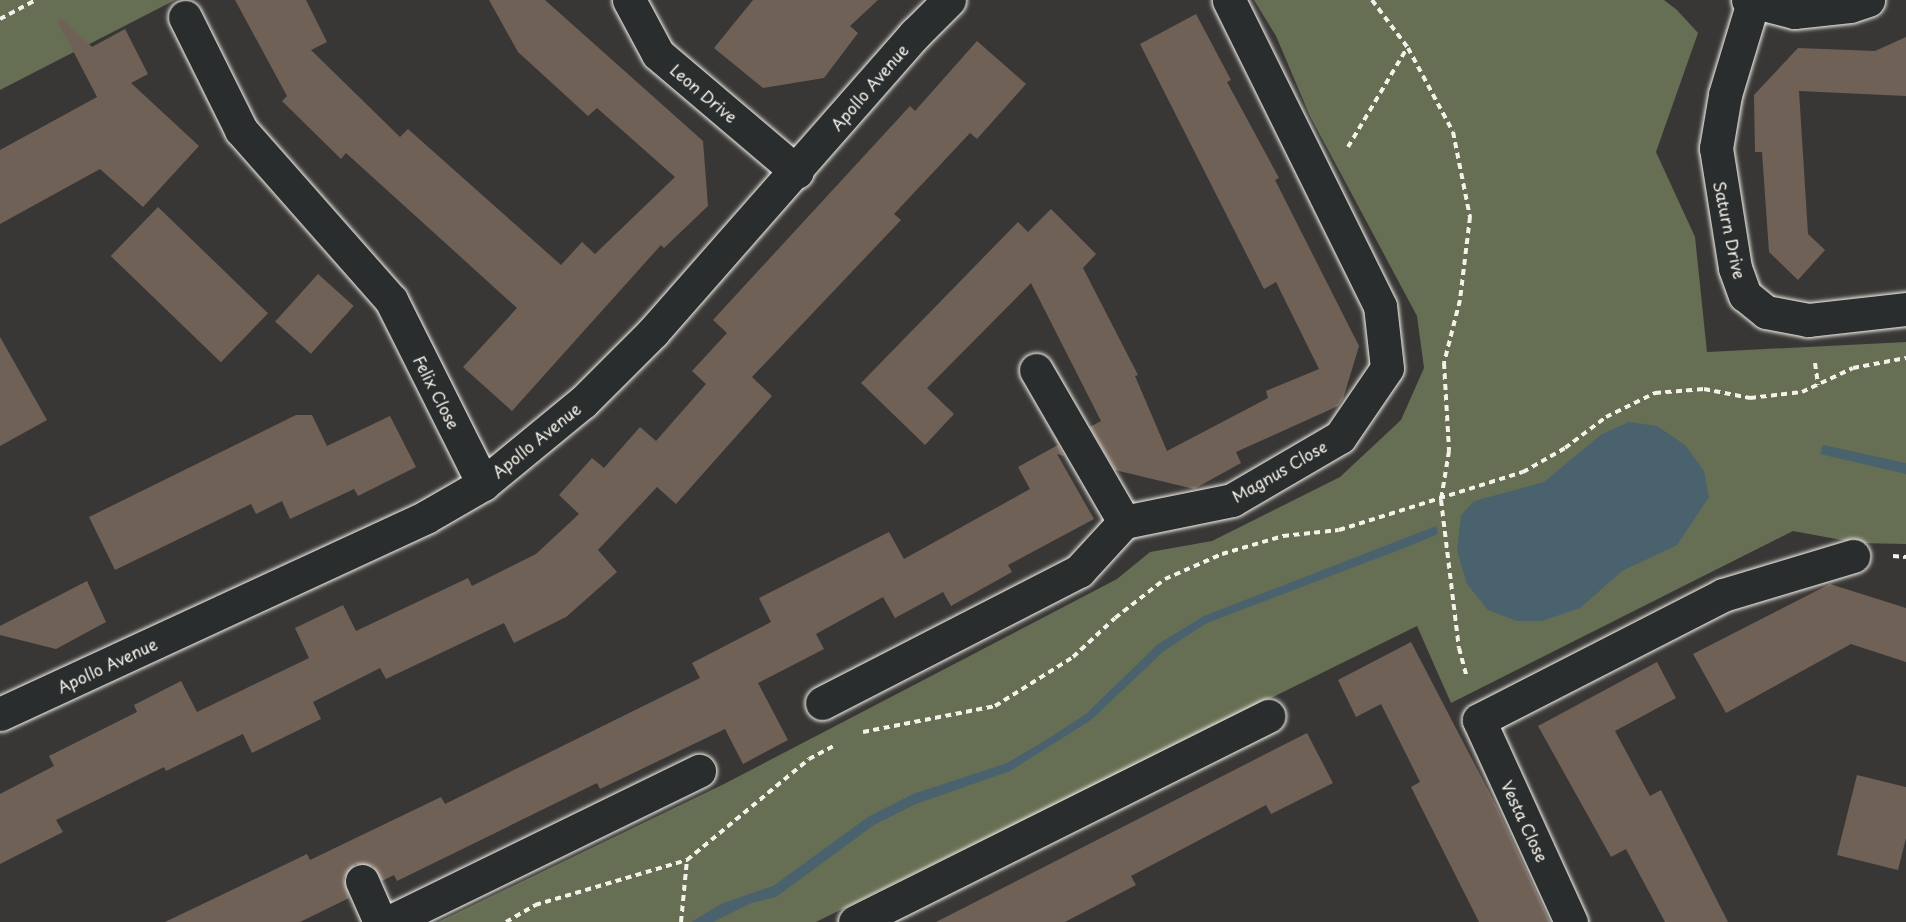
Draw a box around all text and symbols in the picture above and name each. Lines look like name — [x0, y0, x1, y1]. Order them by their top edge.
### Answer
street label: Apollo Avenue — [826, 40, 912, 134]
street label: Leon Drive — [667, 60, 741, 126]
street label: Saturn Drive — [1710, 179, 1750, 281]
street label: Felix Close — [410, 352, 464, 432]
street label: Apollo Avenue — [488, 399, 584, 481]
street label: Magnus Close — [1228, 436, 1330, 506]
street label: Apollo Avenue — [54, 634, 160, 696]
street label: Vesta Close — [1498, 777, 1552, 865]

